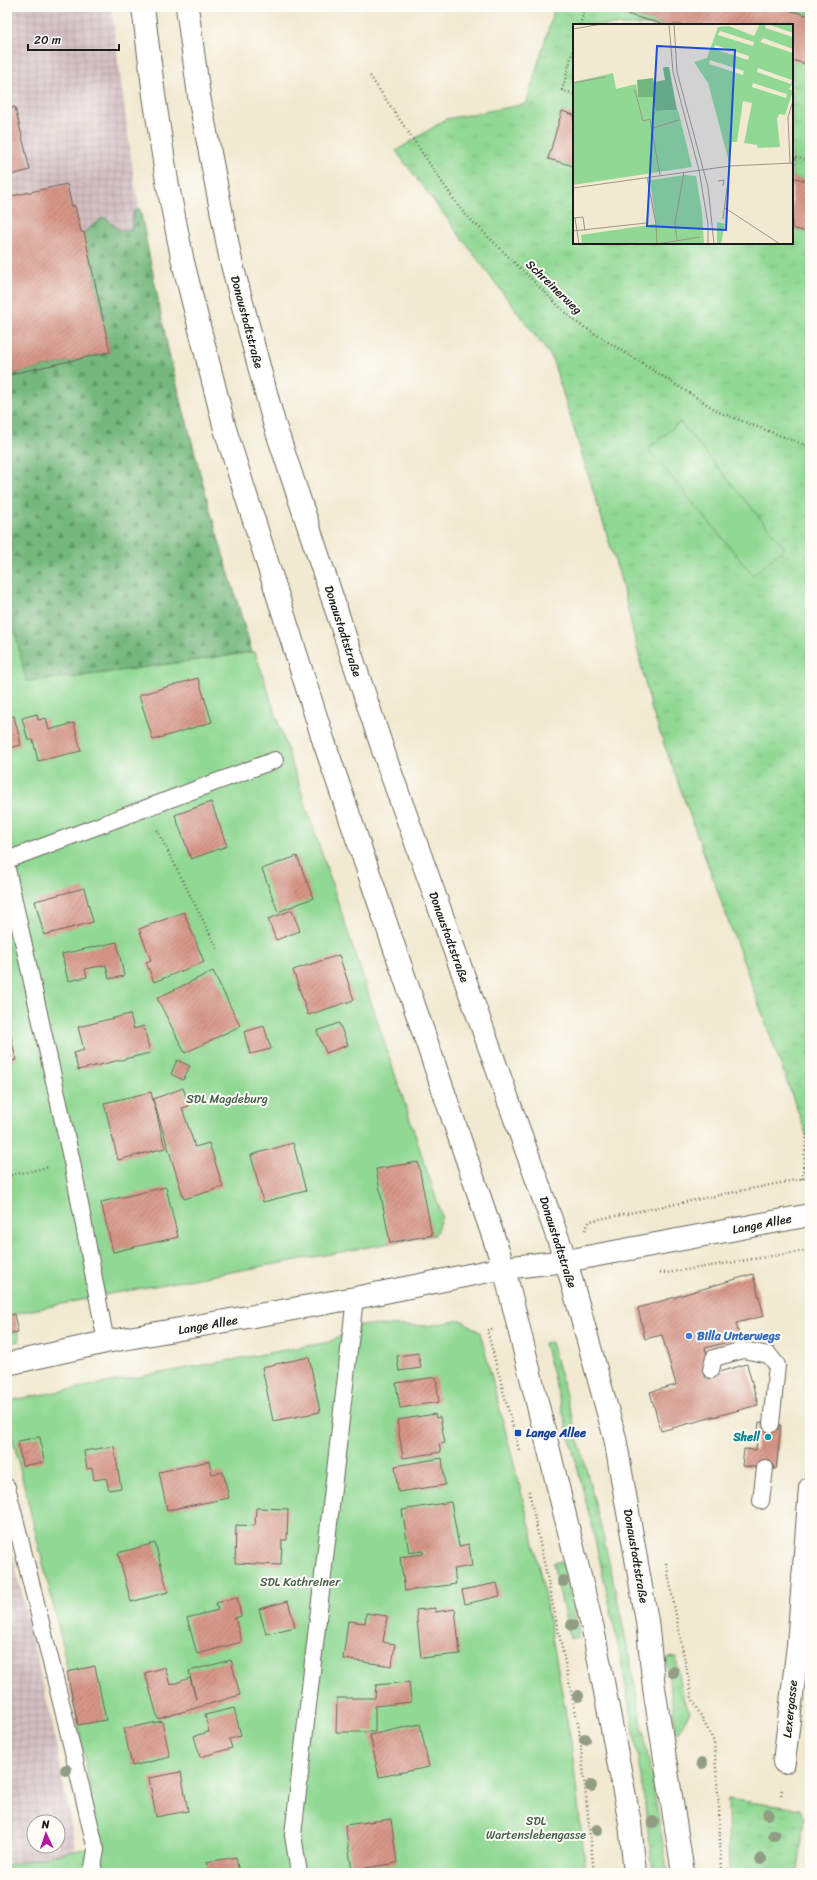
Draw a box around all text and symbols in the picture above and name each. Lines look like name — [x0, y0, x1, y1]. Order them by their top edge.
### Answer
inset map — [573, 24, 793, 244]
scale bar — [28, 26, 119, 52]
text: 20 m — [34, 29, 61, 51]
street label: Schreinerweg — [520, 254, 588, 320]
street label: Donaustadtstraße — [224, 273, 270, 371]
street label: Donaustadtstraße — [318, 582, 368, 680]
street label: Donaustadtstraße — [422, 888, 476, 986]
park label: SDL Magdeburg — [186, 1088, 268, 1110]
street label: Donaustadtstraße — [533, 1193, 583, 1291]
street label: Lange Allee — [730, 1207, 794, 1241]
street label: Lange Allee — [177, 1309, 239, 1341]
place label: Billa Unterwegs — [697, 1325, 781, 1347]
marker: Billa Unterwegs — [684, 1331, 694, 1341]
place label: Lange Allee — [526, 1422, 587, 1444]
place label: Shell — [732, 1426, 761, 1448]
marker: Lange Allee — [513, 1428, 523, 1438]
marker: Shell — [763, 1432, 773, 1442]
street label: Donaustadtstraße — [617, 1507, 655, 1605]
park label: SDL Kathreiner — [260, 1571, 341, 1593]
street label: Lexergasse — [776, 1679, 804, 1739]
park label: SDL Wartenslebengasse — [486, 1810, 586, 1846]
north arrow — [26, 1814, 66, 1854]
text: N — [40, 1815, 50, 1834]

